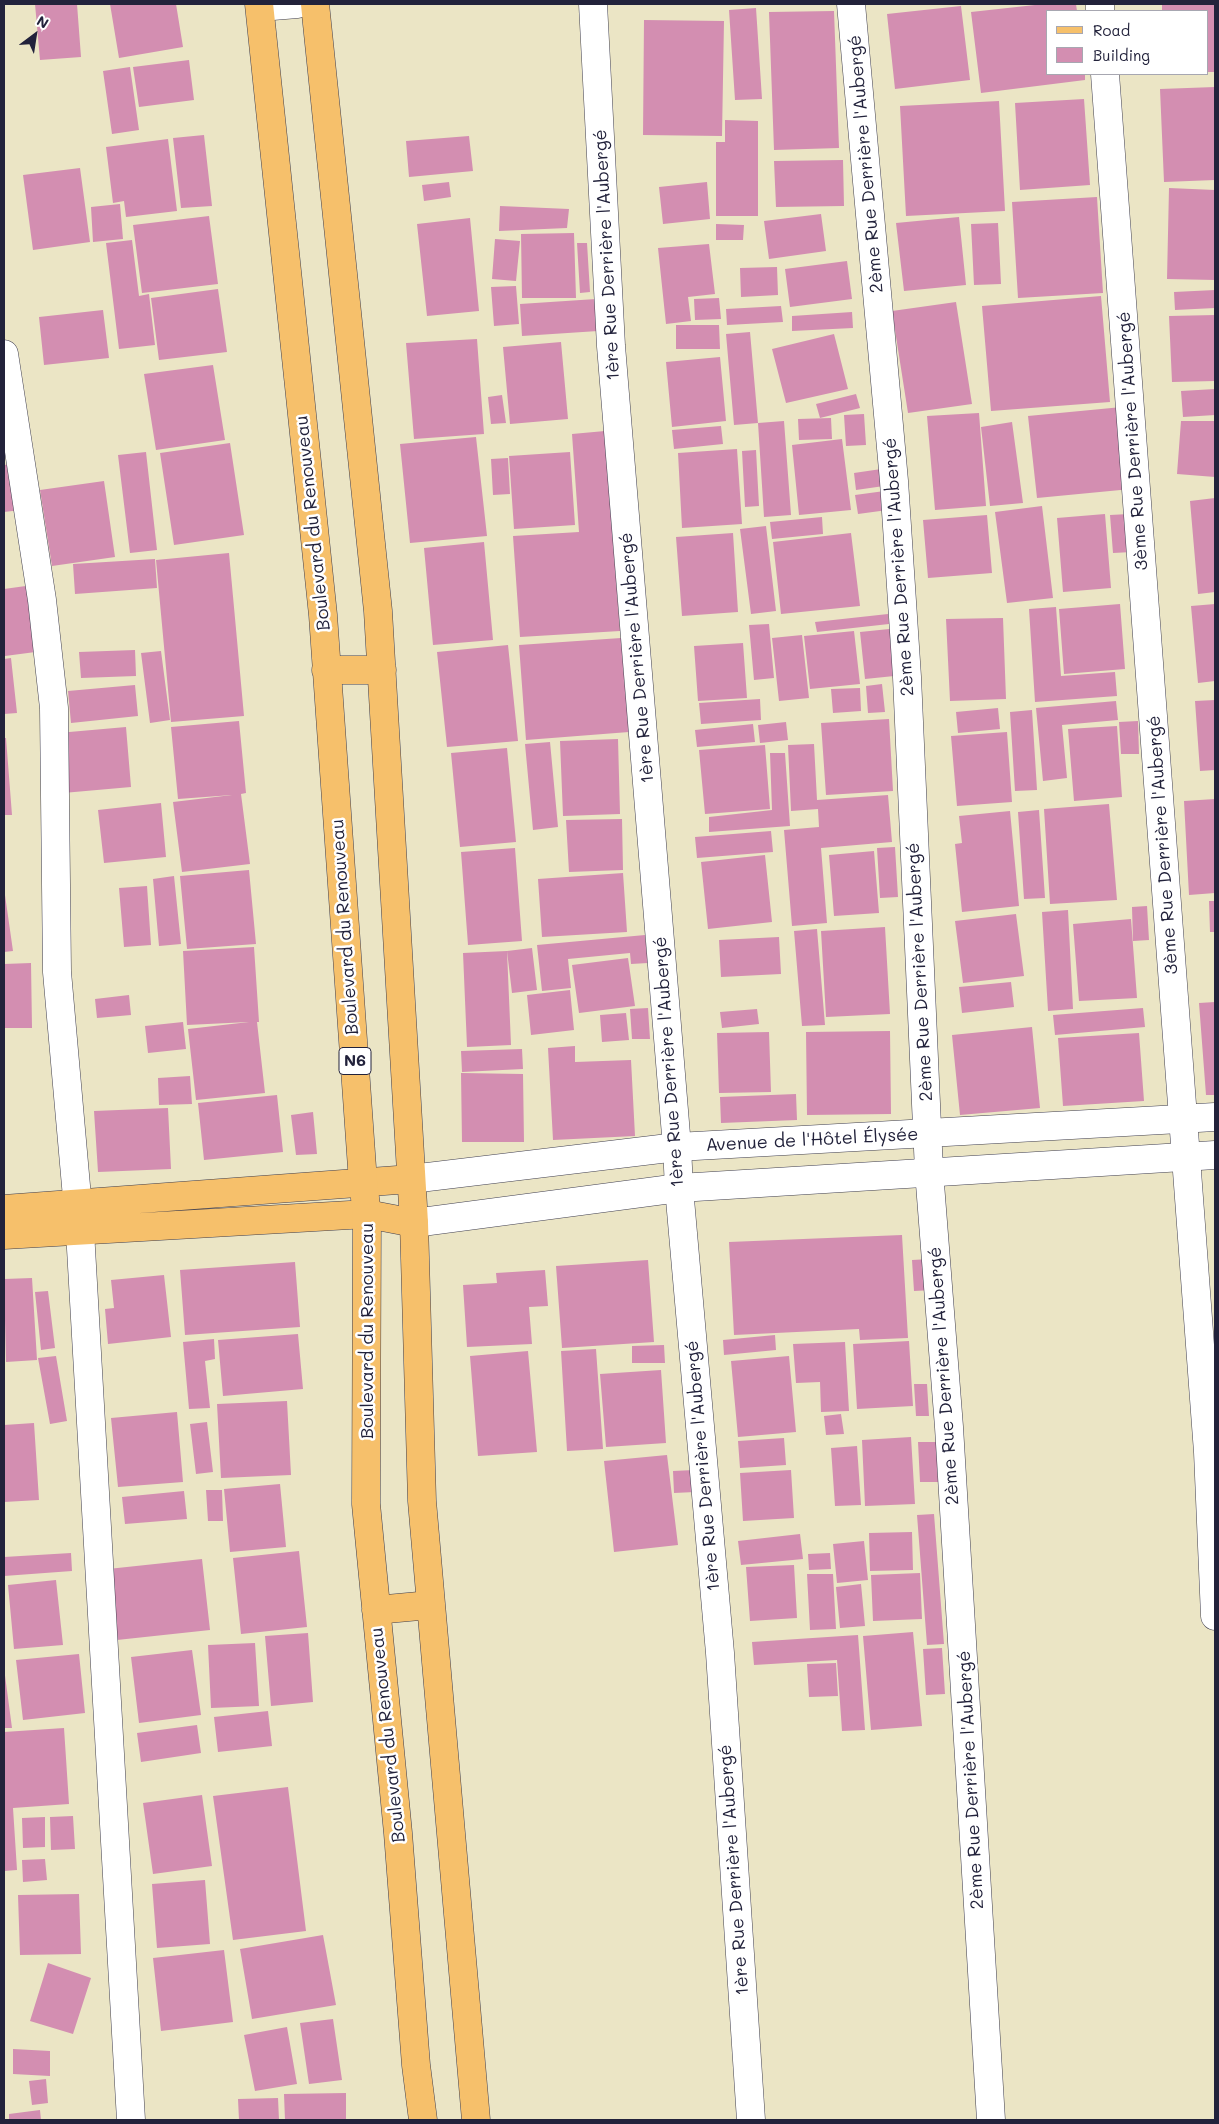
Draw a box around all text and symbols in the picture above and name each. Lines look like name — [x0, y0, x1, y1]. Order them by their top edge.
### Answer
north arrow — [10, 10, 60, 60]
legend — [1046, 10, 1209, 75]
text: N — [34, 11, 52, 33]
text: Road — [1093, 20, 1130, 40]
street label: 2ème Rue Derrière l'Aubergé — [844, 34, 888, 294]
text: Building — [1093, 45, 1150, 65]
street label: 1ère Rue Derrière l'Aubergé — [590, 129, 624, 381]
street label: 3ème Rue Derrière l'Aubergé — [1113, 311, 1153, 571]
street label: Boulevard du Renouveau — [291, 414, 335, 632]
street label: 2ème Rue Derrière l'Aubergé — [879, 437, 919, 697]
street label: 1ère Rue Derrière l'Aubergé — [615, 532, 659, 784]
street label: 3ème Rue Derrière l'Aubergé — [1143, 715, 1183, 975]
street label: Boulevard du Renouveau — [327, 818, 363, 1036]
street label: 2ème Rue Derrière l'Aubergé — [902, 842, 938, 1102]
street label: 1ère Rue Derrière l'Aubergé — [649, 936, 689, 1188]
road number: N6 — [339, 1048, 371, 1074]
street label: Avenue de l'Hôtel Élysée — [705, 1124, 919, 1156]
street label: Boulevard du Renouveau — [356, 1223, 378, 1439]
street label: 2ème Rue Derrière l'Aubergé — [924, 1246, 964, 1506]
street label: 1ère Rue Derrière l'Aubergé — [681, 1340, 725, 1592]
street label: Boulevard du Renouveau — [366, 1626, 410, 1844]
street label: 2ème Rue Derrière l'Aubergé — [953, 1650, 989, 1910]
street label: 1ère Rue Derrière l'Aubergé — [714, 1744, 754, 1996]

